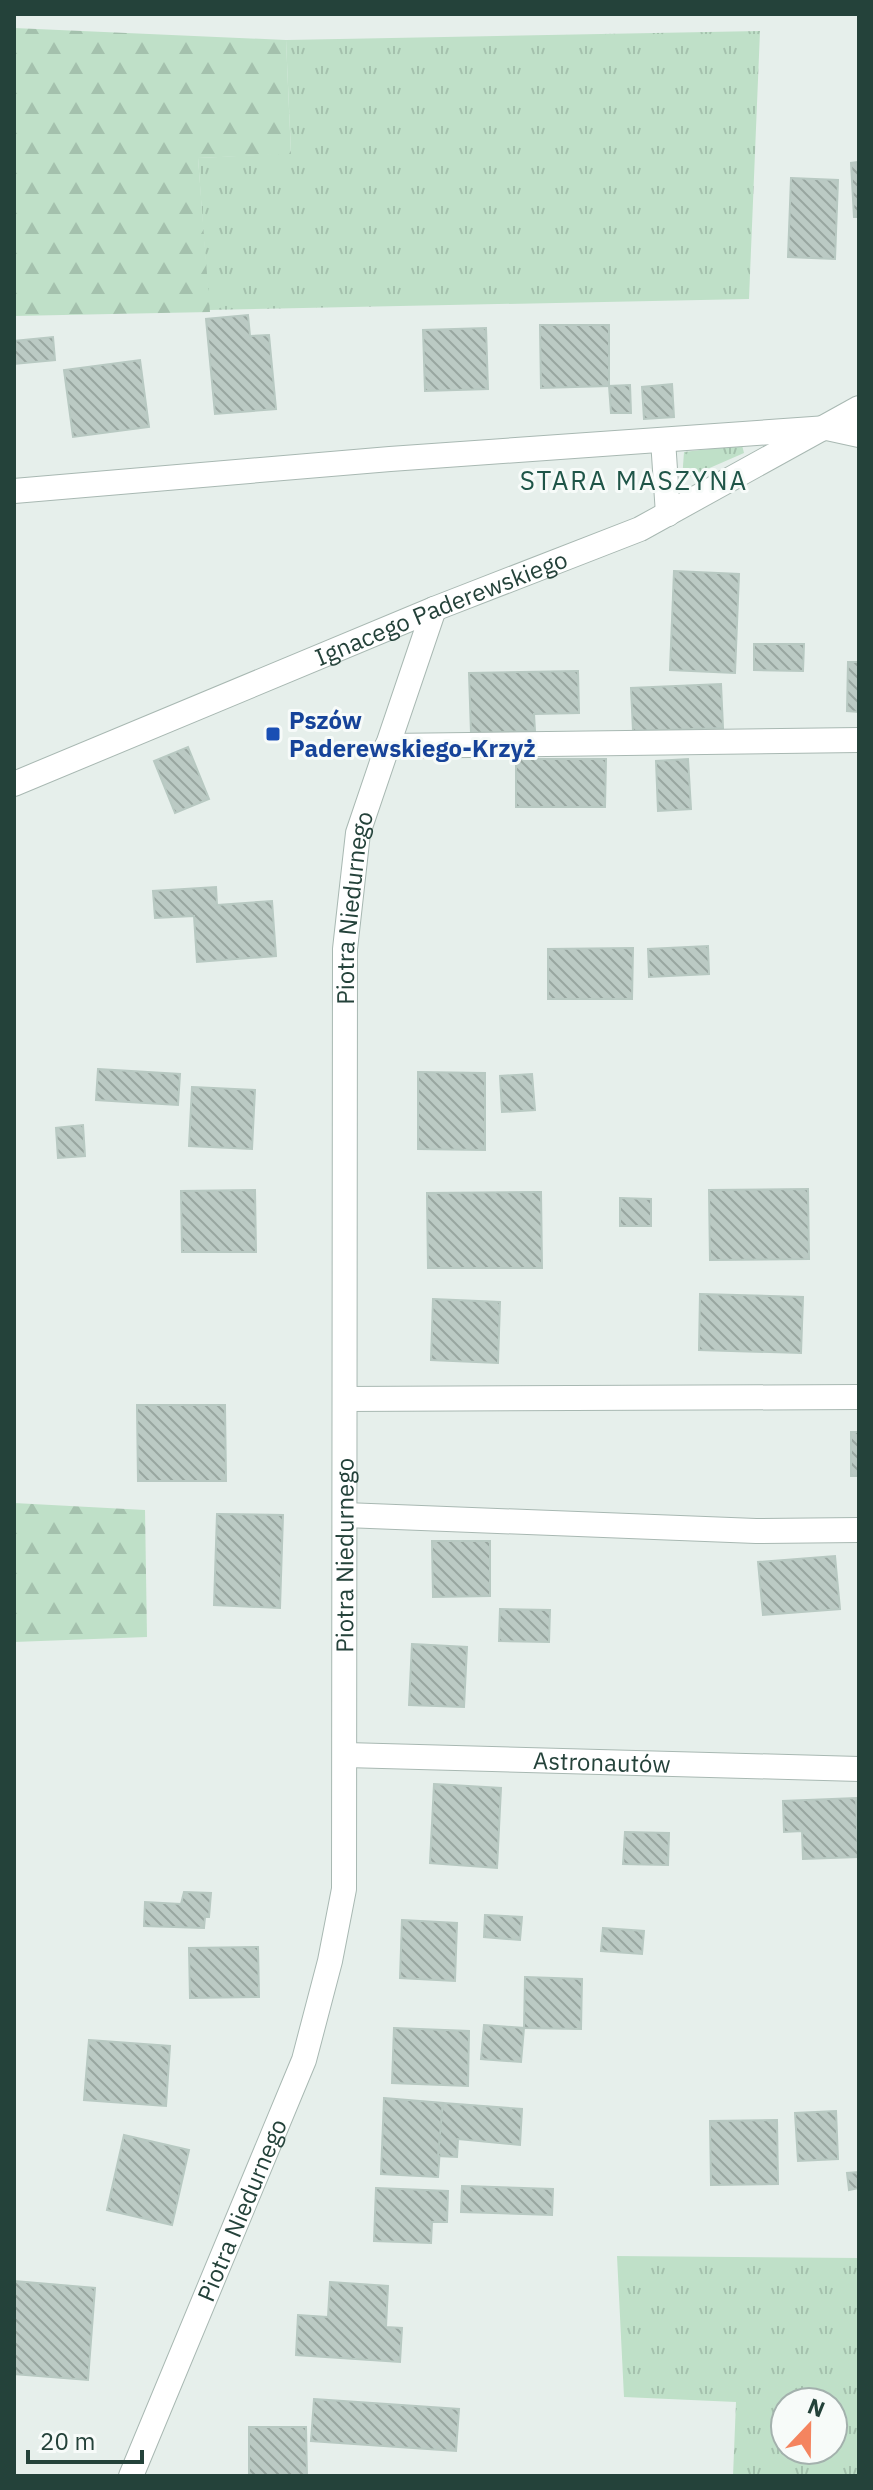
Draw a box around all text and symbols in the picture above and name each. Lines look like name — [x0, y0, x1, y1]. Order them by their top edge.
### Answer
district label: STARA MASZYNA — [520, 463, 748, 497]
street label: Ignacego Paderewskiego — [310, 543, 572, 673]
place label: Pszów Paderewskiego-Krzyż — [289, 704, 536, 764]
marker: Pszów Paderewskiego-Krzyż — [264, 725, 282, 743]
street label: Piotra Niedurnego — [329, 807, 380, 1005]
street label: Piotra Niedurnego — [328, 1458, 360, 1653]
street label: Astronautów — [533, 1744, 671, 1780]
street label: Piotra Niedurnego — [189, 2114, 294, 2306]
north arrow — [769, 2386, 849, 2466]
text: N — [804, 2391, 829, 2423]
scale bar — [28, 2414, 142, 2464]
text: 20 m — [40, 2425, 95, 2457]

